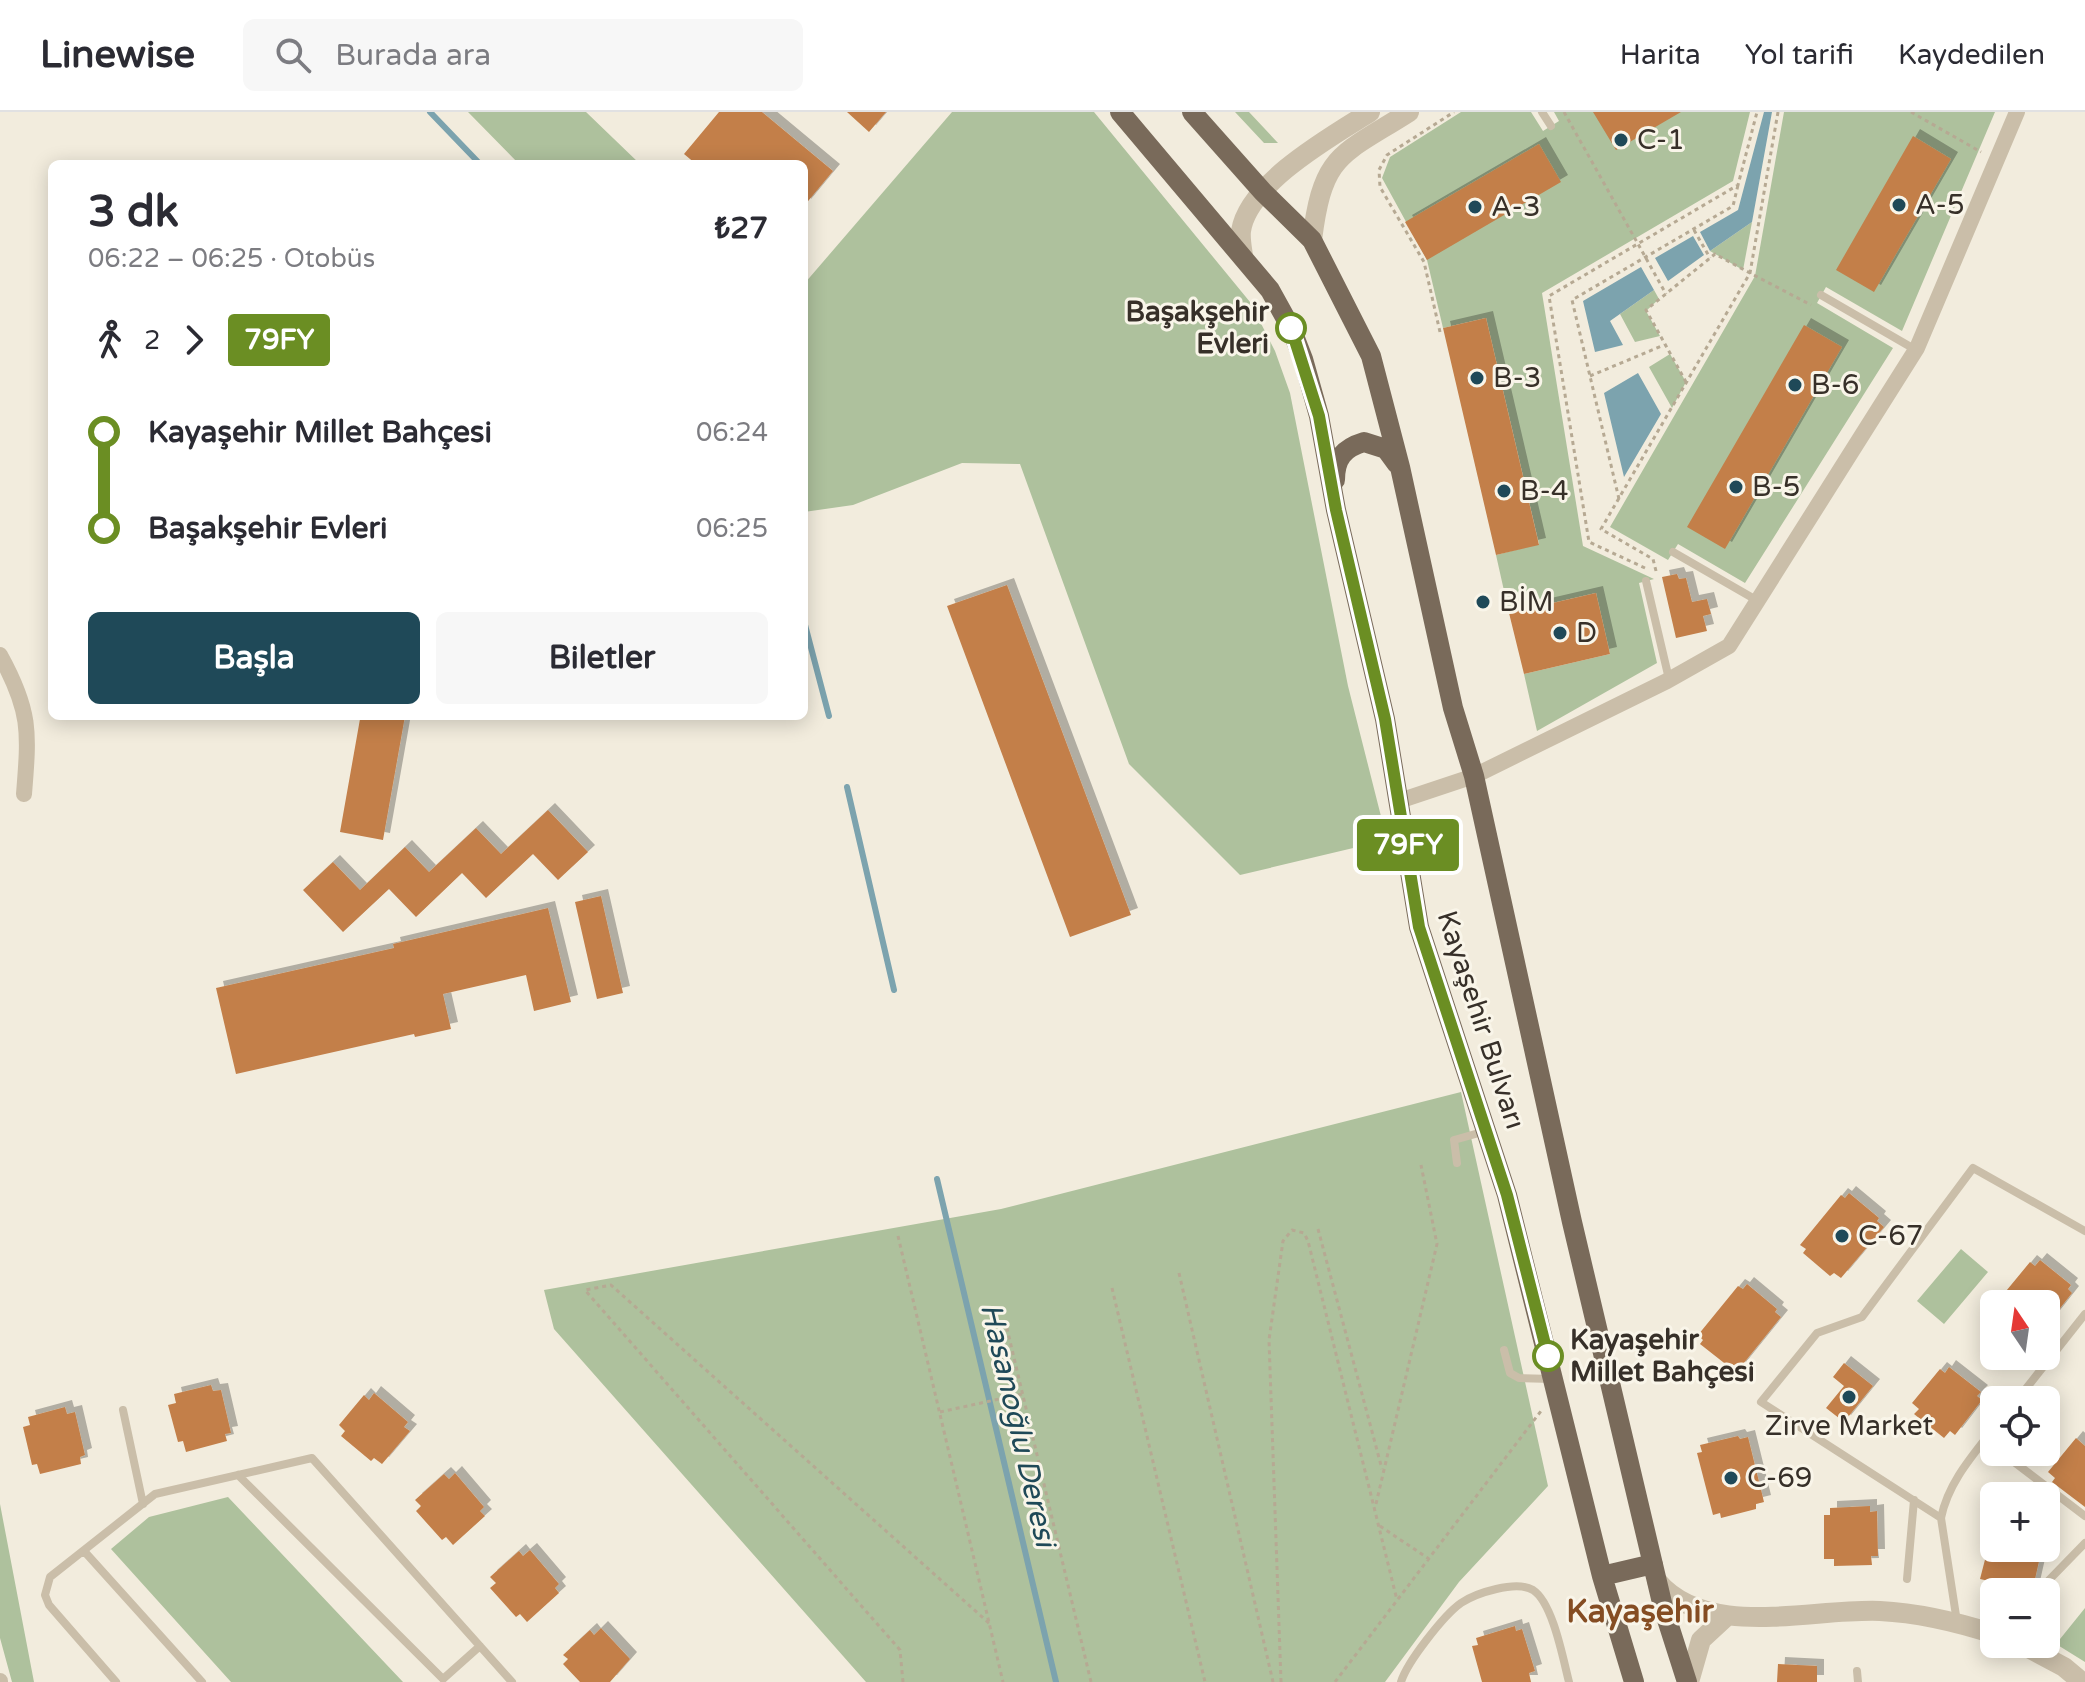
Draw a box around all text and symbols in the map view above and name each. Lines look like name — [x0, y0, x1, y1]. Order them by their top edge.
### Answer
search box — [243, 19, 803, 91]
text: Linewise — [40, 32, 195, 78]
icon: search — [271, 33, 315, 77]
text: Burada ara — [335, 37, 491, 74]
text: Harita — [1620, 38, 1701, 72]
text: Yol tarifi — [1745, 38, 1854, 72]
text: Kaydedilen — [1898, 38, 2045, 72]
place label: C-1 — [1637, 123, 1685, 157]
marker: C-1 — [1612, 131, 1630, 149]
text: 3 dk — [88, 186, 179, 239]
place label: A-5 — [1915, 188, 1965, 222]
place label: A-3 — [1491, 190, 1541, 224]
marker: A-5 — [1890, 196, 1908, 214]
marker: A-3 — [1466, 198, 1484, 216]
text: ₺27 — [714, 210, 768, 247]
text: 06:22 – 06:25 · Otobüs — [88, 243, 375, 274]
place label: Başakşehir Evleri — [1126, 295, 1270, 361]
marker: Başakşehir Evleri — [1276, 313, 1306, 343]
icon: walk — [88, 318, 132, 362]
icon: forward — [172, 318, 216, 362]
text: 79FY — [244, 323, 314, 357]
text: 2 — [144, 325, 160, 356]
place label: B-3 — [1493, 361, 1541, 395]
place label: B-6 — [1811, 368, 1859, 402]
marker: B-3 — [1468, 369, 1486, 387]
marker: B-6 — [1786, 376, 1804, 394]
text: Kayaşehir Millet Bahçesi — [148, 414, 492, 451]
text: 06:24 — [696, 417, 768, 448]
place label: B-5 — [1752, 470, 1800, 504]
place label: B-4 — [1520, 474, 1569, 508]
marker: B-5 — [1727, 478, 1745, 496]
marker: B-4 — [1495, 482, 1513, 500]
text: Başakşehir Evleri — [148, 510, 388, 547]
text: 06:25 — [696, 513, 768, 544]
place label: BİM — [1499, 585, 1553, 619]
marker: BİM — [1474, 593, 1492, 611]
button: Başla — [88, 612, 420, 704]
button: Biletler — [436, 612, 768, 704]
place label: D — [1576, 616, 1597, 650]
marker: D — [1551, 624, 1569, 642]
line badge: 79FY — [1352, 819, 1464, 871]
text: 79FY — [1373, 828, 1443, 862]
street label: Kayaşehir Bulvarı — [1430, 907, 1532, 1133]
place label: C-67 — [1858, 1219, 1923, 1253]
marker: C-67 — [1833, 1227, 1851, 1245]
north arrow — [1980, 1290, 2060, 1370]
map controls — [1980, 1290, 2060, 1658]
water label: Hasanoğlu Deresi — [972, 1300, 1065, 1554]
place label: Kayaşehir Millet Bahçesi — [1570, 1323, 1755, 1389]
marker: Kayaşehir Millet Bahçesi — [1533, 1341, 1563, 1371]
button: locate — [1980, 1386, 2060, 1466]
marker: Zirve Market — [1840, 1388, 1858, 1406]
place label: Zirve Market — [1765, 1409, 1933, 1443]
place label: C-69 — [1747, 1461, 1812, 1495]
marker: C-69 — [1722, 1469, 1740, 1487]
button: + — [1980, 1482, 2060, 1562]
button: − — [1980, 1578, 2060, 1658]
district label: Kayaşehir — [1566, 1593, 1714, 1631]

